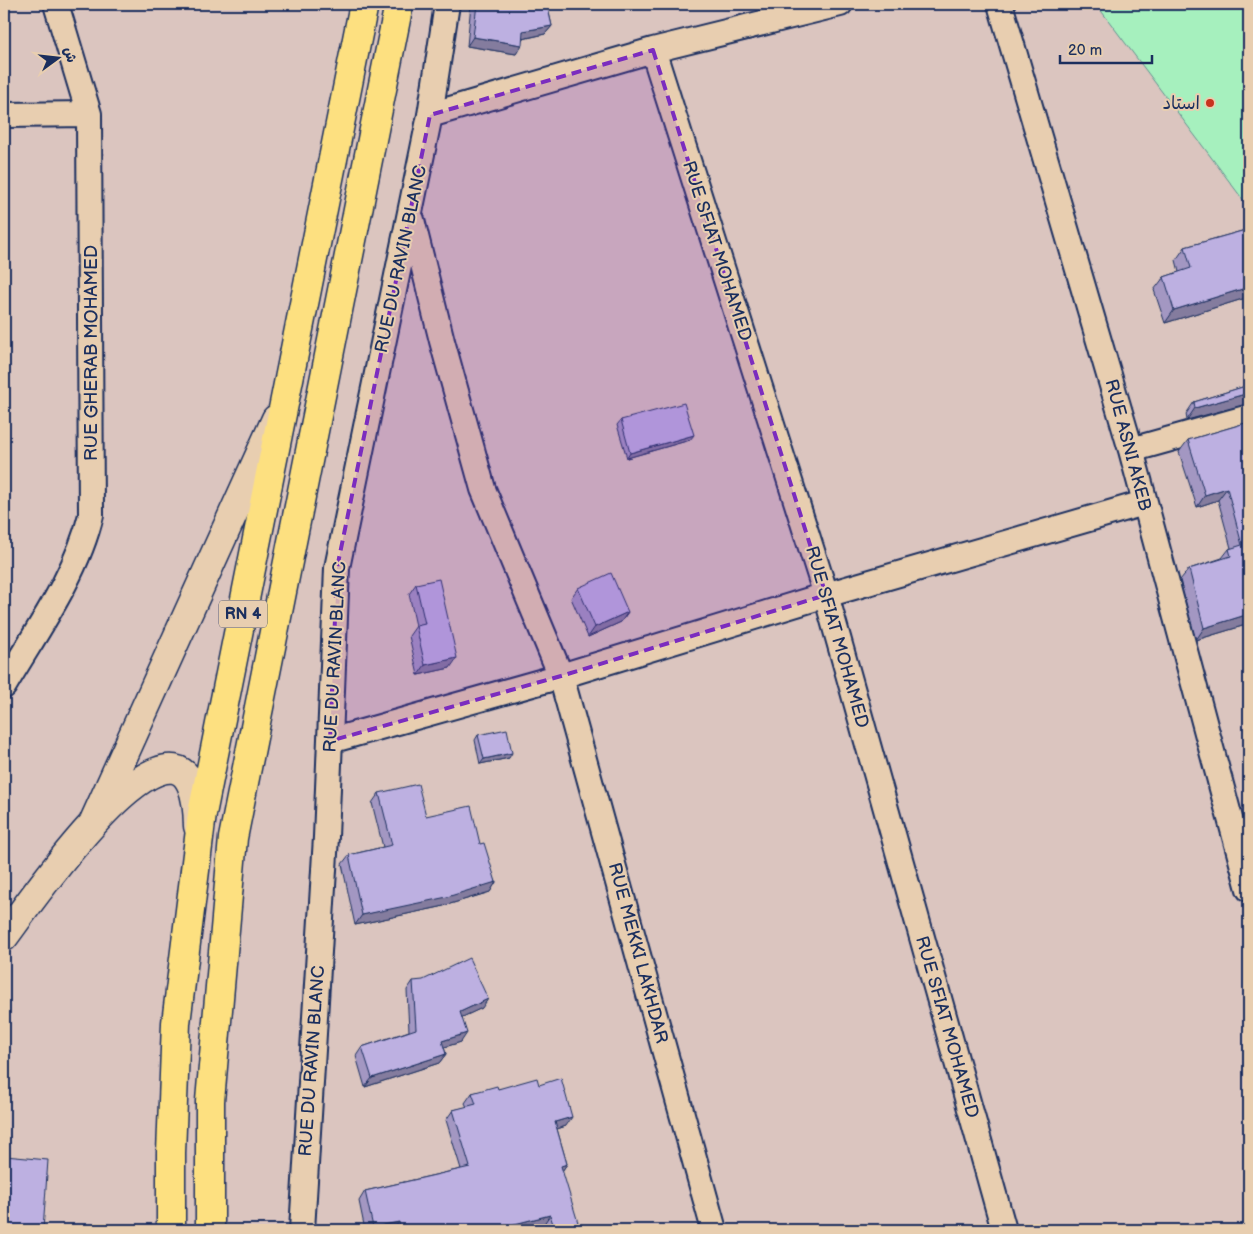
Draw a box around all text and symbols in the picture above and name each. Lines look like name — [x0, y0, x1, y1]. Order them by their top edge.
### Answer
north arrow — [32, 32, 82, 82]
scale bar — [1060, 32, 1153, 64]
text: 20 m — [1068, 41, 1102, 60]
text: ش — [60, 45, 80, 64]
place label: استاد — [1162, 93, 1200, 114]
marker: استاد — [1204, 97, 1216, 109]
street label: RUE SFIAT MOHAMED — [678, 158, 756, 344]
street label: RUE DU RAVIN BLANC — [371, 163, 431, 355]
street label: RUE GHERAB MOHAMED — [81, 245, 102, 461]
street label: RUE ASNI AKEB — [1100, 377, 1156, 513]
street label: RUE SFIAT MOHAMED — [801, 544, 873, 730]
street label: RUE DU RAVIN BLANC — [320, 561, 351, 753]
road number: RN 4 — [219, 600, 267, 628]
street label: RUE MEKKI LAKHDAR — [604, 860, 672, 1046]
street label: RUE SFIAT MOHAMED — [911, 934, 983, 1120]
street label: RUE DU RAVIN BLANC — [295, 965, 329, 1157]

